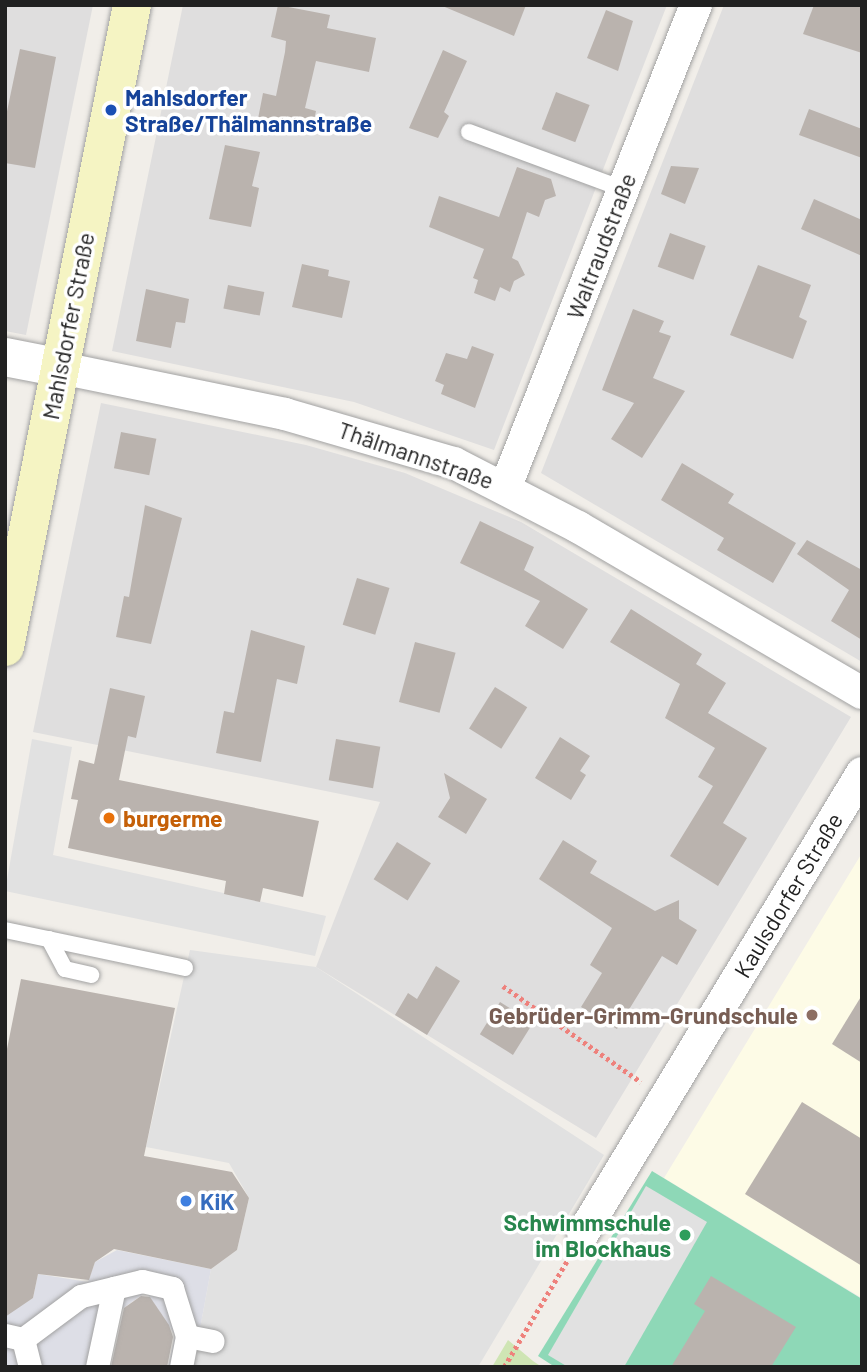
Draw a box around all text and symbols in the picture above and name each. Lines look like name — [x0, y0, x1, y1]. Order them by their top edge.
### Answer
place label: Mahlsdorfer Straße/Thälmannstraße — [125, 83, 372, 137]
marker: Mahlsdorfer Straße/Thälmannstraße — [103, 102, 119, 118]
street label: Waltraudstraße — [561, 169, 641, 323]
street label: Mahlsdorfer Straße — [36, 230, 100, 422]
street label: Thälmannstraße — [335, 415, 497, 495]
place label: burgerme — [123, 804, 223, 832]
street label: Kaulsdorfer Straße — [728, 808, 848, 982]
marker: burgerme — [101, 810, 117, 826]
place label: Gebrüder-Grimm-Grundschule — [489, 1001, 798, 1029]
marker: Gebrüder-Grimm-Grundschule — [804, 1007, 820, 1023]
place label: KiK — [200, 1187, 235, 1215]
marker: KiK — [178, 1193, 194, 1209]
place label: Schwimmschule im Blockhaus — [503, 1208, 671, 1262]
marker: Schwimmschule im Blockhaus — [677, 1227, 693, 1243]

